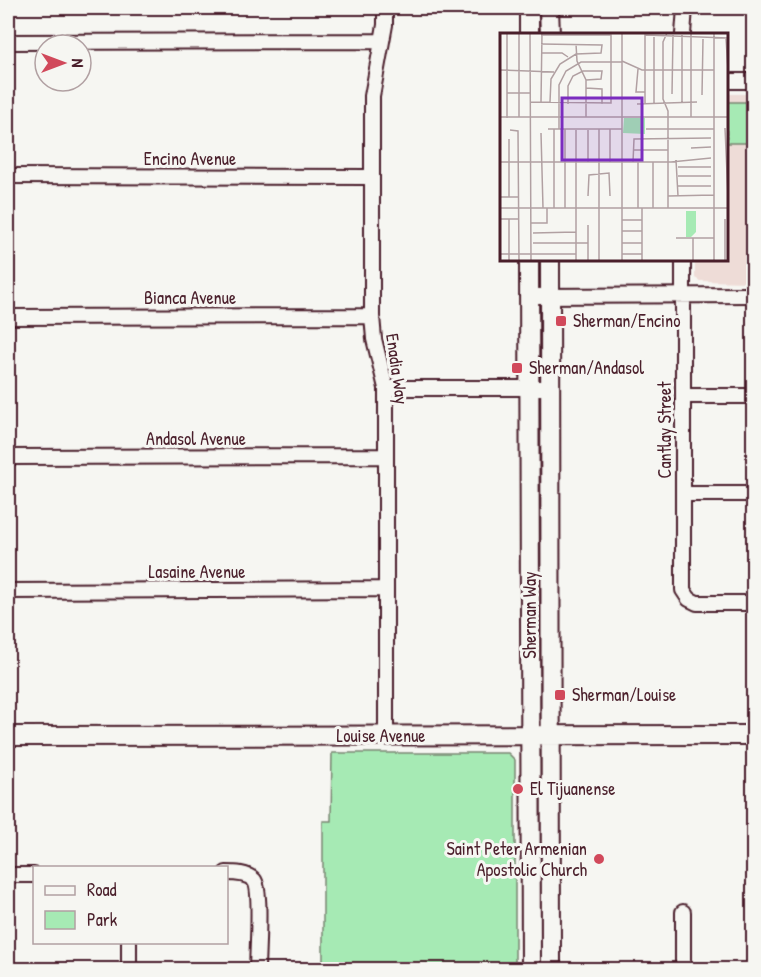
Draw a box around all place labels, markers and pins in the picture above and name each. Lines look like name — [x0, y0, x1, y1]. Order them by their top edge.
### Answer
place label: Sherman/Encino — [573, 308, 680, 333]
marker: Sherman/Encino — [554, 314, 568, 328]
place label: Sherman/Andasol — [529, 355, 644, 380]
marker: Sherman/Andasol — [510, 361, 524, 375]
place label: Sherman/Louise — [572, 682, 676, 707]
marker: Sherman/Louise — [553, 688, 567, 702]
place label: El Tijuanense — [530, 776, 615, 801]
marker: El Tijuanense — [511, 782, 525, 796]
place label: Saint Peter Armenian Apostolic Church — [446, 836, 587, 882]
marker: Saint Peter Armenian Apostolic Church — [592, 852, 606, 866]

